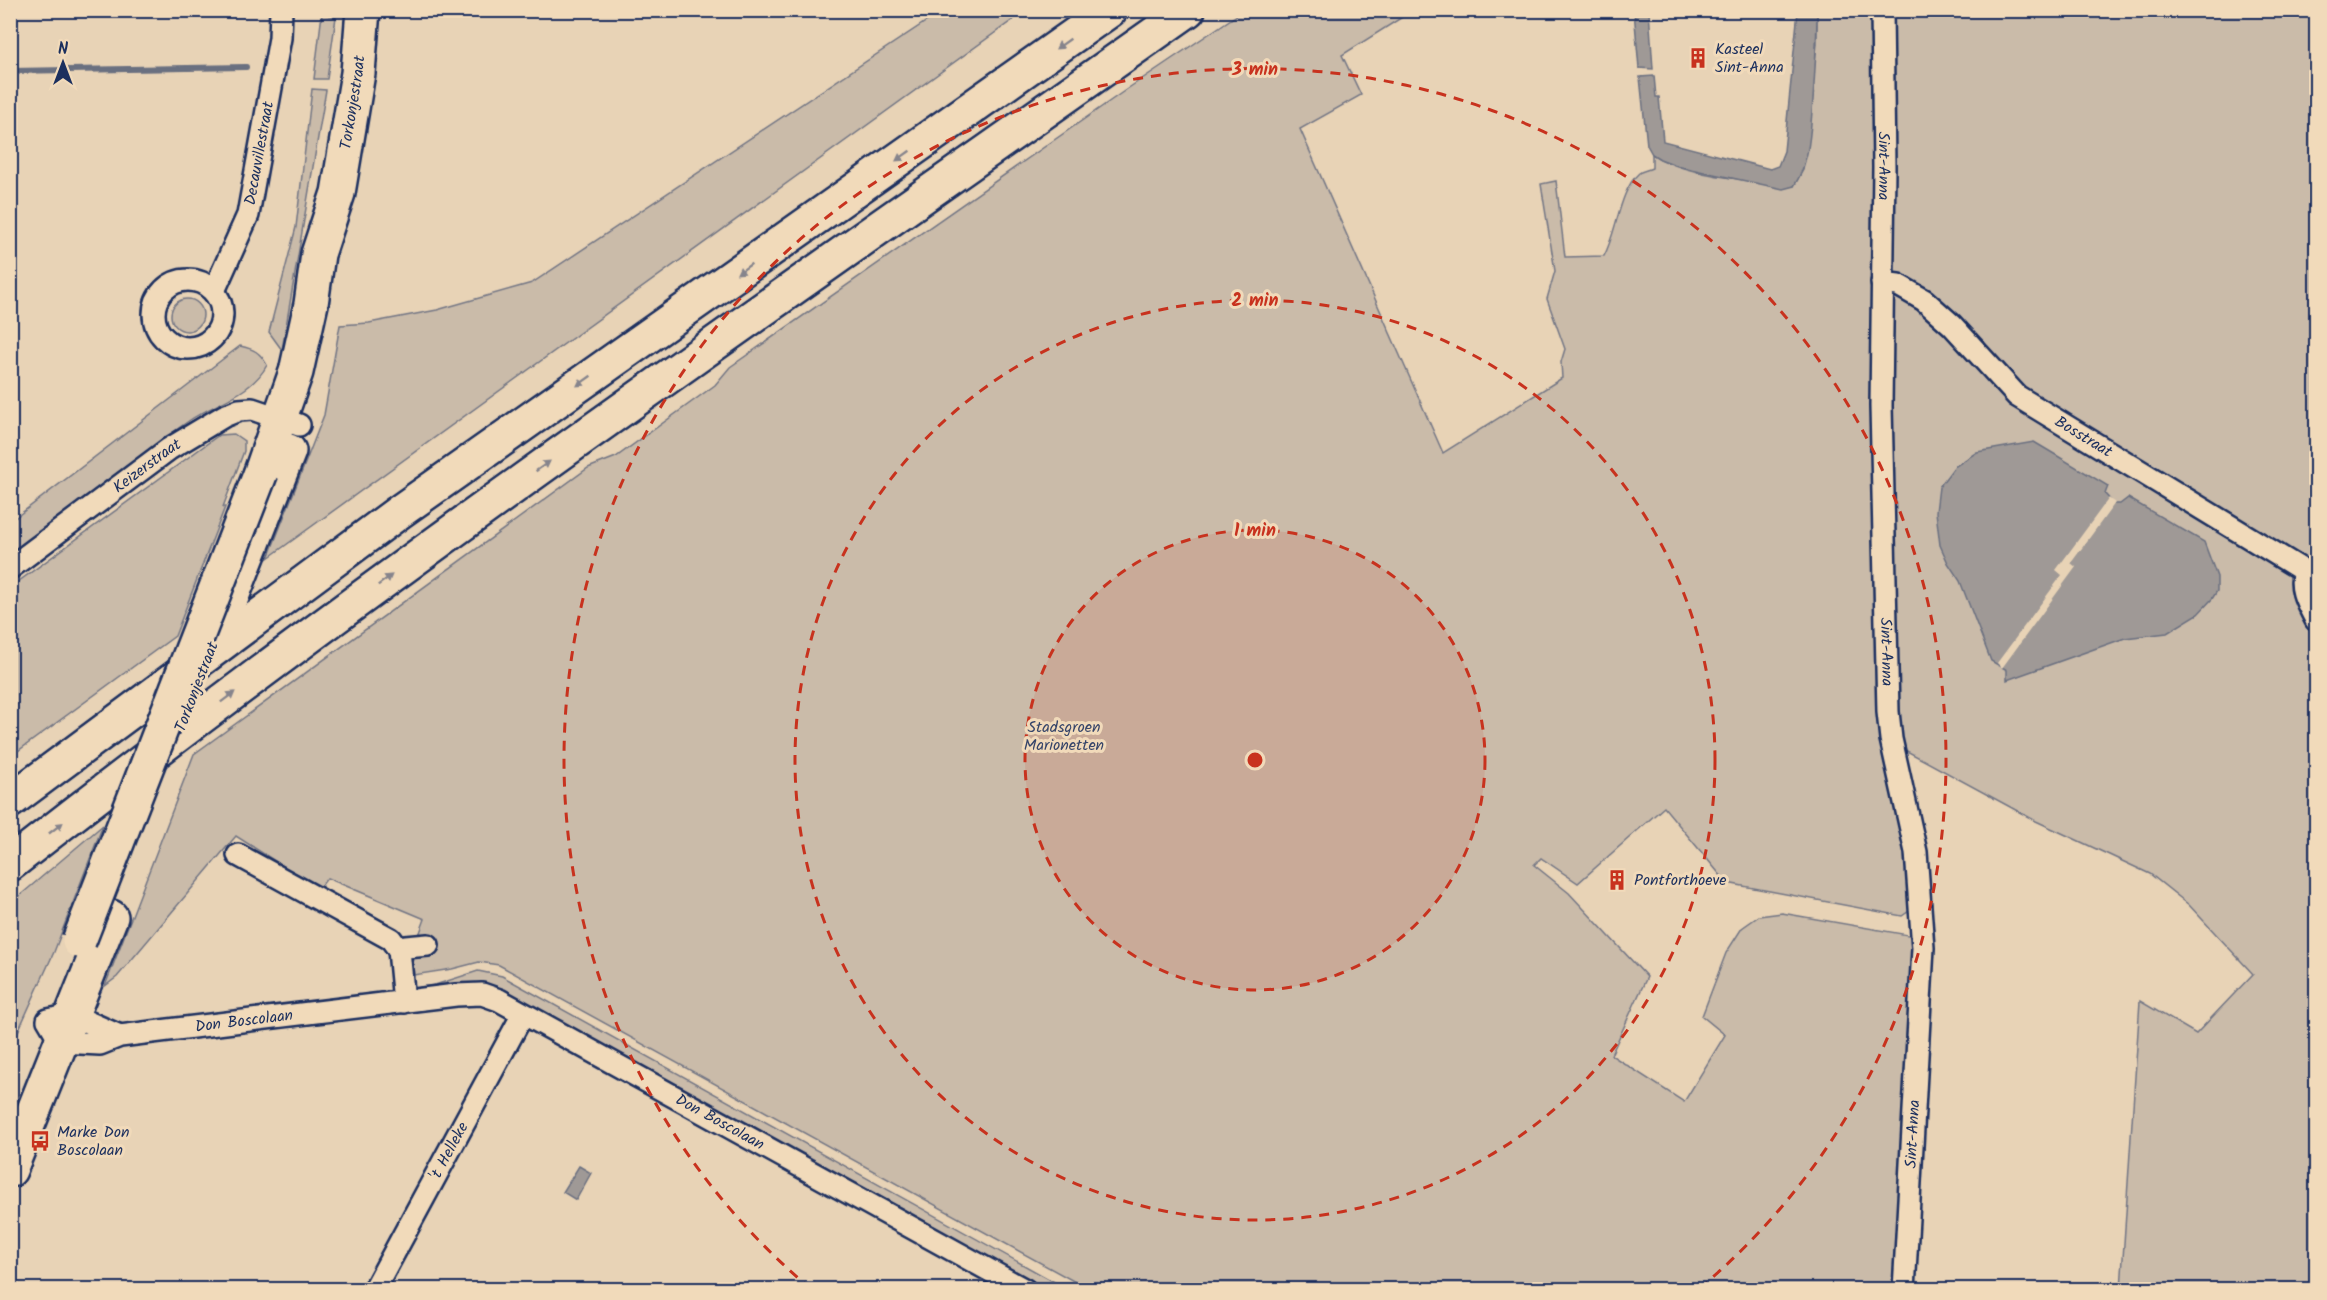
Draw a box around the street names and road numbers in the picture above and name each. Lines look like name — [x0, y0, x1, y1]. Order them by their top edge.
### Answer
street label: Torkonjestraat — [333, 54, 372, 152]
street label: Decauvillestraat — [238, 99, 281, 207]
street label: Sint-Anna — [1871, 131, 1897, 201]
street label: Bosstraat — [2050, 409, 2118, 464]
street label: Keizerstraat — [108, 432, 187, 499]
street label: Sint-Anna — [1873, 617, 1900, 687]
street label: Torkonjestraat — [168, 637, 226, 736]
street label: Don Boscolaan — [194, 1002, 295, 1039]
street label: Don Boscolaan — [671, 1087, 769, 1157]
street label: Sint-Anna — [1899, 1099, 1927, 1169]
street label: 't Helleke — [423, 1117, 475, 1184]

